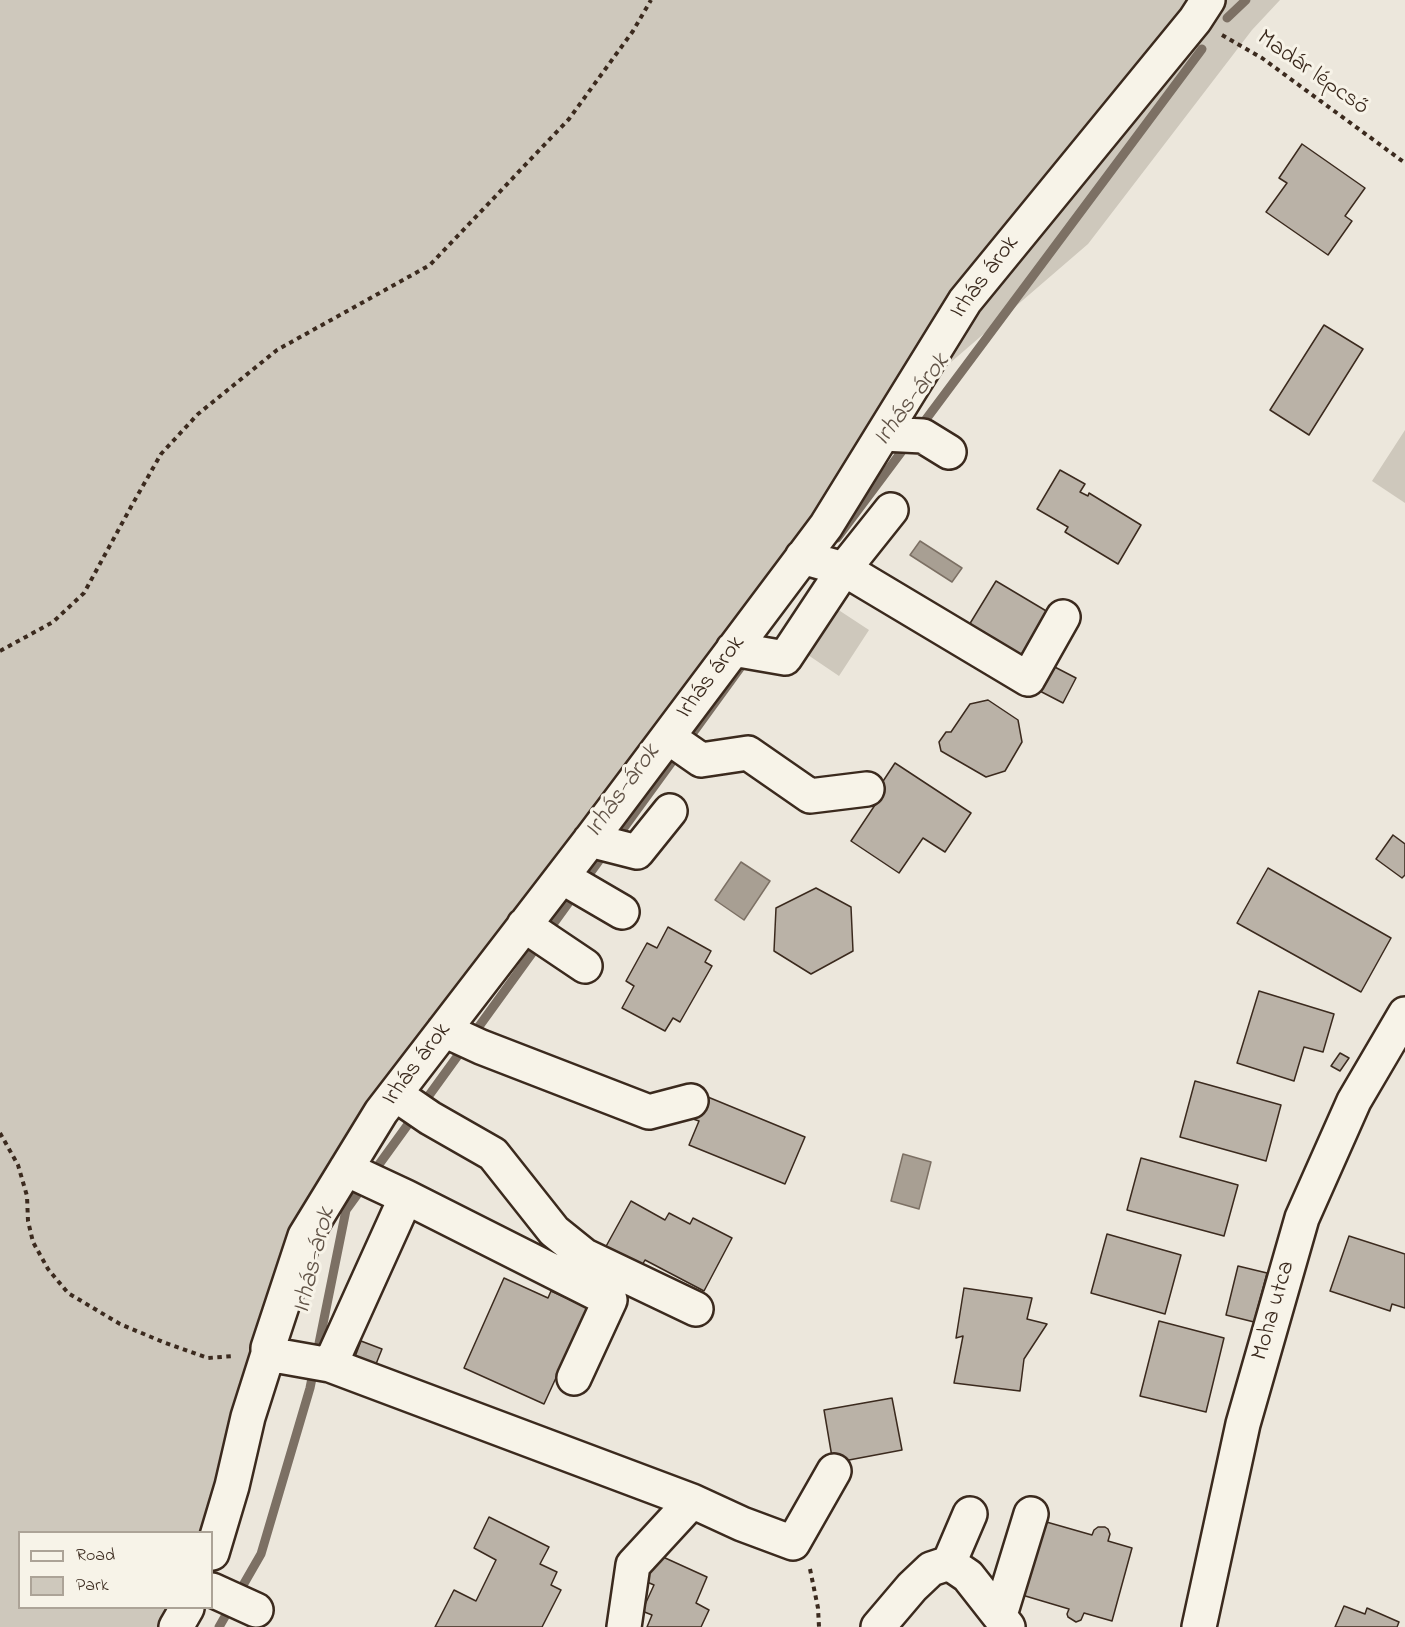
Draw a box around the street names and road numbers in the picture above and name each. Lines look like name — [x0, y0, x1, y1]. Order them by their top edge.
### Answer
street label: Madár lépcső — [1251, 25, 1373, 123]
street label: Irhás árok — [945, 231, 1027, 325]
street label: Irhás árok — [671, 631, 753, 725]
street label: Irhás árok — [377, 1018, 459, 1112]
street label: Moha utca — [1247, 1258, 1303, 1364]

